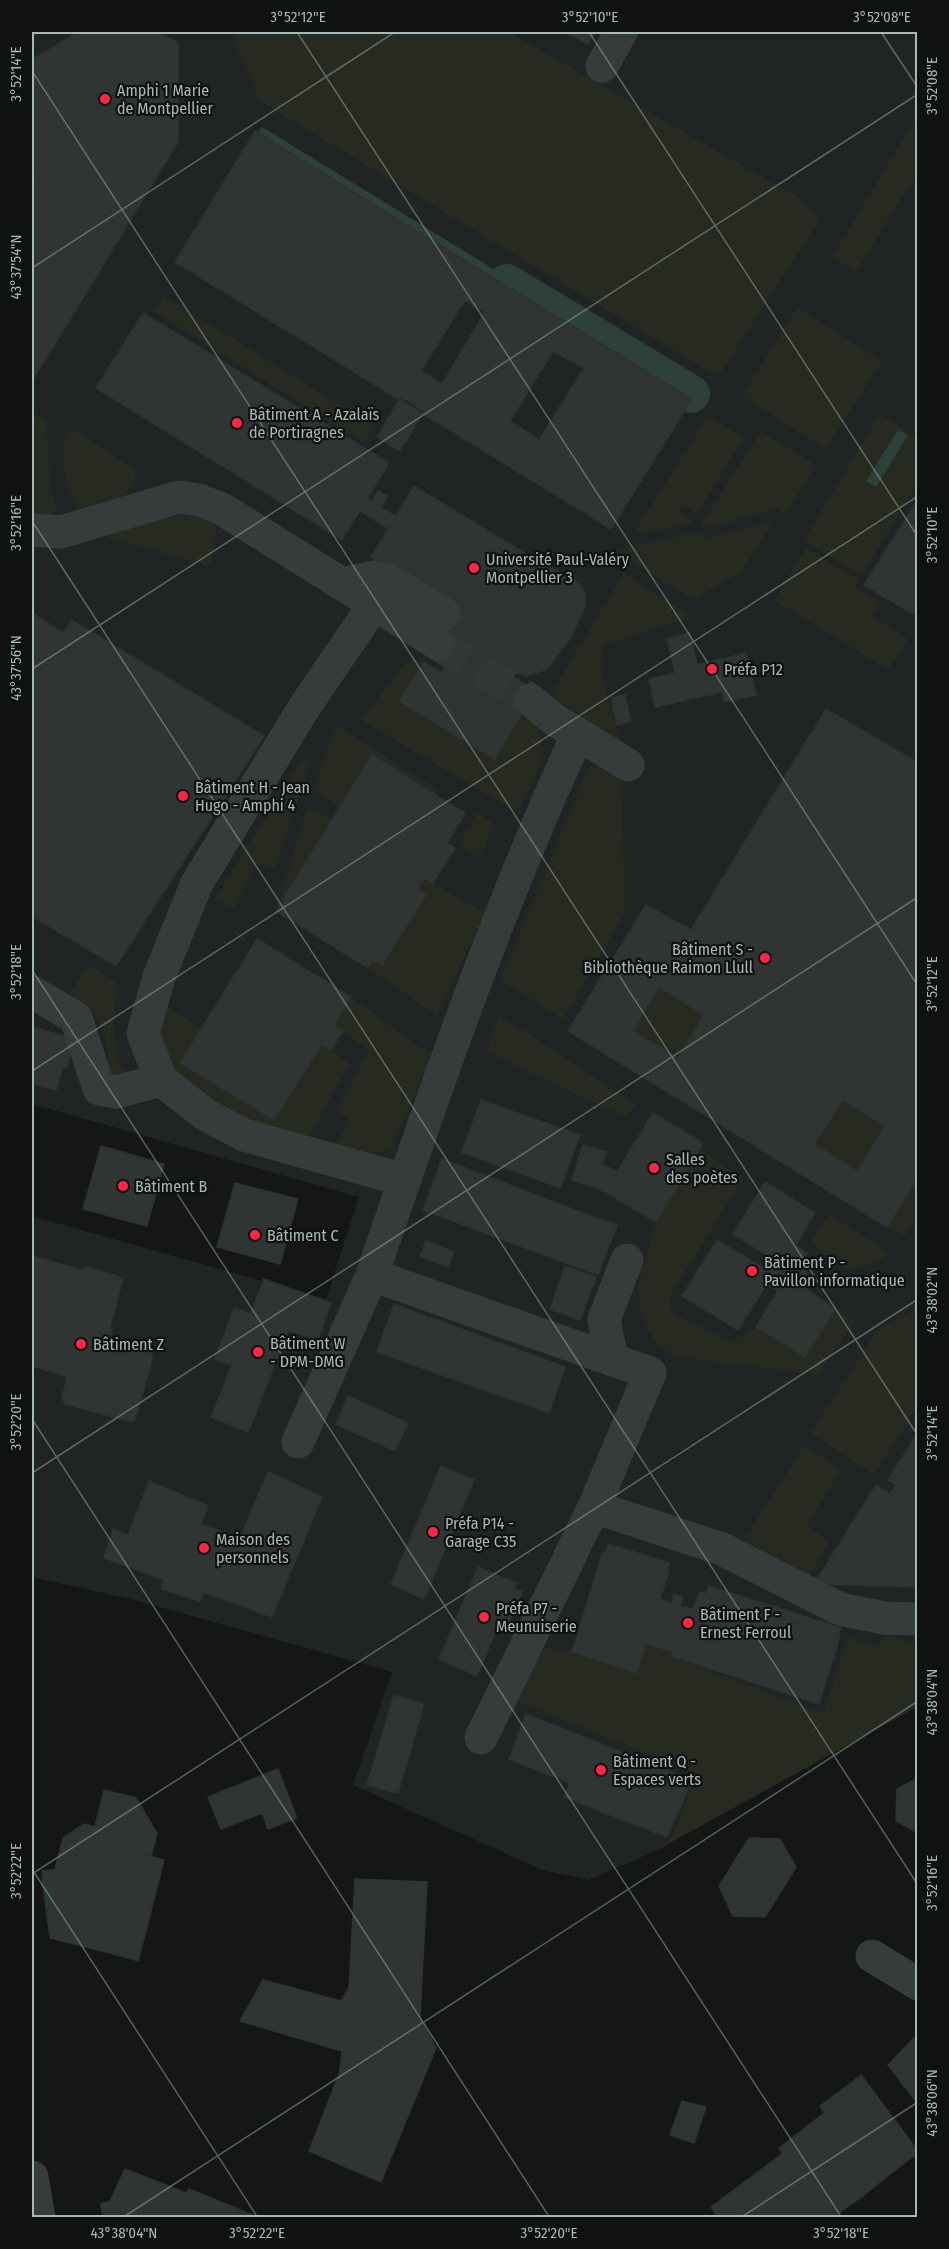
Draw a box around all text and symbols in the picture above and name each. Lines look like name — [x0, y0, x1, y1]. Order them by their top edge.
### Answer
text: 3°52'12"E — [270, 8, 326, 26]
text: 3°52'10"E — [562, 8, 618, 26]
text: 3°52'08"E — [853, 8, 911, 26]
text: 3°52'14"E — [7, 46, 25, 102]
text: 3°52'08"E — [923, 57, 941, 115]
place label: Amphi 1 Marie de Montpellier — [117, 81, 213, 118]
marker: Amphi 1 Marie de Montpellier — [98, 92, 112, 106]
text: 43°37'54"N — [7, 235, 25, 299]
place label: Bâtiment A - Azalaïs de Portiragnes — [249, 405, 380, 442]
marker: Bâtiment A - Azalaïs de Portiragnes — [230, 416, 244, 430]
text: 3°52'16"E — [7, 495, 25, 551]
text: 3°52'10"E — [923, 507, 941, 563]
place label: Université Paul-Valéry Montpellier 3 — [486, 550, 630, 587]
marker: Université Paul-Valéry Montpellier 3 — [467, 561, 481, 575]
text: 43°37'56"N — [7, 635, 25, 701]
place label: Préfa P12 — [724, 660, 783, 679]
marker: Préfa P12 — [705, 662, 719, 676]
place label: Bâtiment H - Jean Hugo - Amphi 4 — [195, 778, 310, 815]
marker: Bâtiment H - Jean Hugo - Amphi 4 — [176, 789, 190, 803]
place label: Bâtiment S - Bibliothèque Raimon Llull — [584, 940, 753, 977]
text: 3°52'18"E — [7, 944, 25, 1000]
marker: Bâtiment S - Bibliothèque Raimon Llull — [758, 951, 772, 965]
text: 3°52'12"E — [923, 956, 941, 1012]
place label: Salles des poètes — [666, 1150, 738, 1187]
marker: Salles des poètes — [647, 1161, 661, 1175]
place label: Bâtiment B — [135, 1177, 207, 1196]
marker: Bâtiment B — [116, 1179, 130, 1193]
place label: Bâtiment C — [267, 1226, 339, 1245]
marker: Bâtiment C — [248, 1228, 262, 1242]
place label: Bâtiment P - Pavillon informatique — [764, 1253, 905, 1290]
marker: Bâtiment P - Pavillon informatique — [745, 1264, 759, 1278]
text: 43°38'02"N — [923, 1267, 941, 1333]
place label: Bâtiment W - DPM-DMG — [270, 1334, 345, 1371]
place label: Bâtiment Z — [93, 1335, 164, 1354]
marker: Bâtiment Z — [74, 1337, 88, 1351]
marker: Bâtiment W - DPM-DMG — [251, 1345, 265, 1359]
text: 3°52'20"E — [7, 1393, 25, 1451]
text: 3°52'14"E — [923, 1405, 941, 1461]
place label: Préfa P14 - Garage C35 — [445, 1514, 516, 1551]
marker: Préfa P14 - Garage C35 — [426, 1525, 440, 1539]
place label: Maison des personnels — [216, 1530, 290, 1567]
marker: Maison des personnels — [197, 1541, 211, 1555]
place label: Préfa P7 - Meunuiserie — [496, 1599, 577, 1636]
place label: Bâtiment F - Ernest Ferroul — [700, 1605, 791, 1642]
marker: Préfa P7 - Meunuiserie — [477, 1610, 491, 1624]
marker: Bâtiment F - Ernest Ferroul — [681, 1616, 695, 1630]
text: 43°38'04"N — [923, 1669, 941, 1735]
place label: Bâtiment Q - Espaces verts — [613, 1752, 701, 1789]
marker: Bâtiment Q - Espaces verts — [594, 1763, 608, 1777]
text: 3°52'22"E — [7, 1843, 25, 1899]
text: 3°52'16"E — [923, 1855, 941, 1911]
text: 43°38'06"N — [923, 2069, 941, 2137]
text: 43°38'04"N — [91, 2224, 157, 2242]
text: 3°52'22"E — [229, 2224, 285, 2242]
text: 3°52'20"E — [520, 2224, 578, 2242]
text: 3°52'18"E — [813, 2224, 869, 2242]

